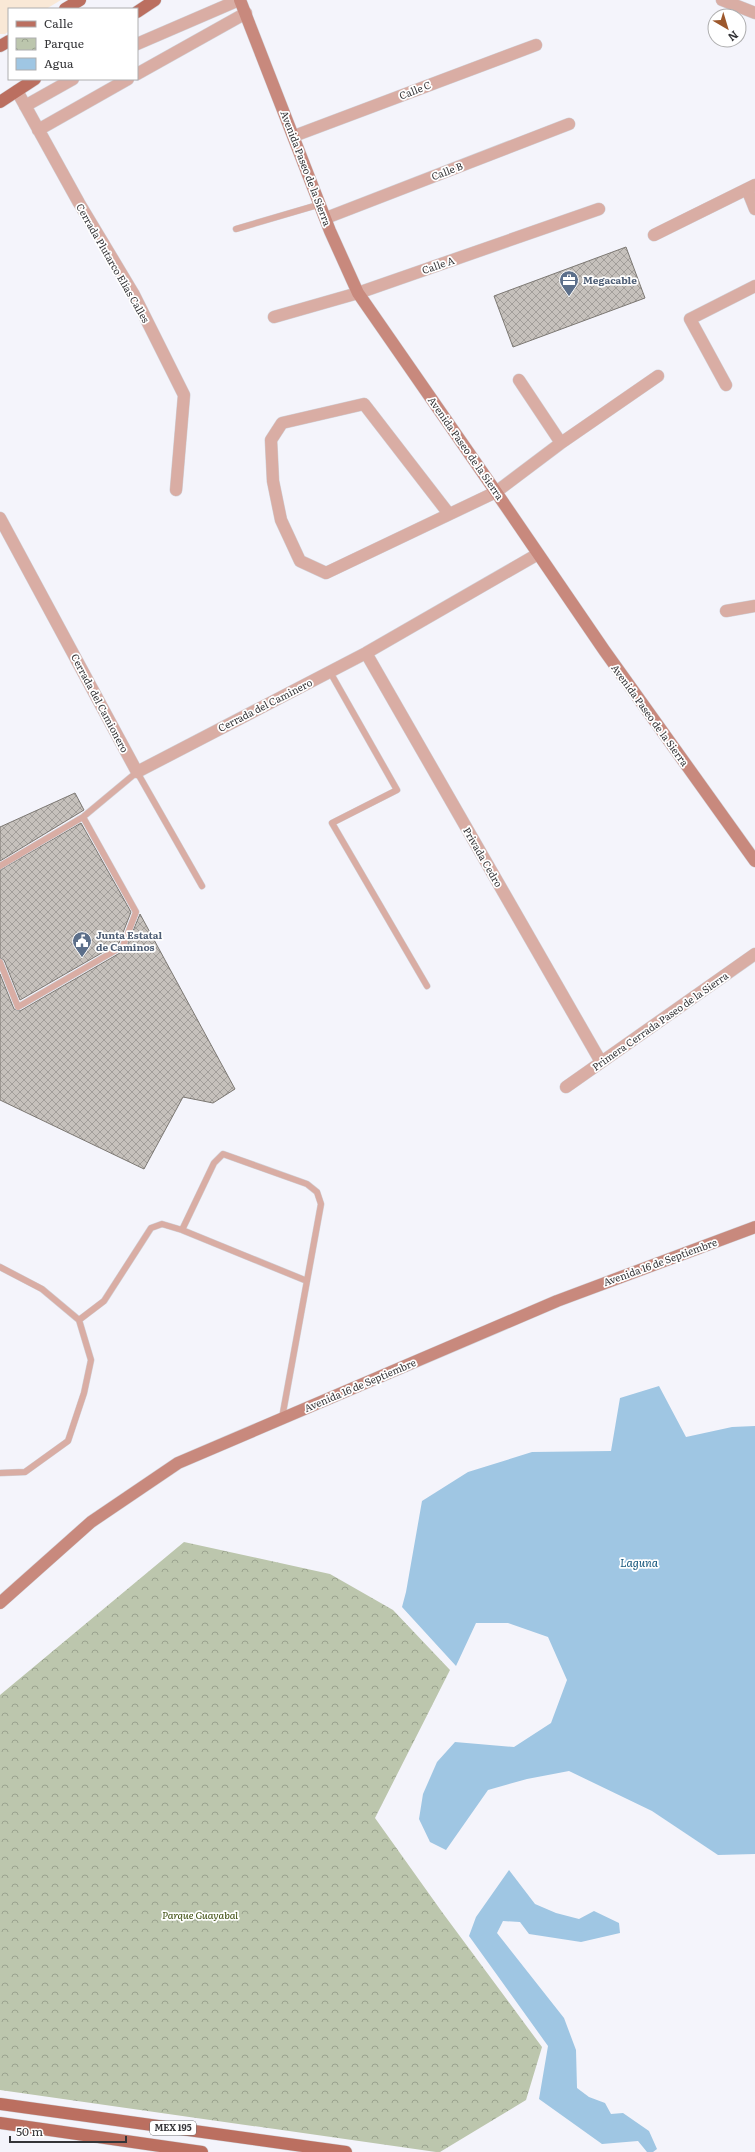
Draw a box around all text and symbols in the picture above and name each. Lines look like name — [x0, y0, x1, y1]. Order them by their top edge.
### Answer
legend — [8, 8, 138, 80]
north arrow — [707, 8, 747, 48]
text: Calle — [44, 14, 73, 32]
text: N — [725, 28, 742, 46]
text: Parque — [44, 34, 84, 52]
text: Agua — [44, 54, 74, 72]
street label: Calle C — [397, 77, 433, 102]
street label: Avenida Paseo de la Sierra — [277, 108, 336, 228]
street label: Calle B — [429, 158, 465, 183]
street label: Cerrada Plutarco Elías Calles — [73, 200, 154, 326]
street label: Calle A — [420, 252, 457, 277]
office icon: Megacable — [558, 269, 580, 297]
place label: Megacable — [583, 272, 637, 287]
street label: Avenida Paseo de la Sierra — [425, 393, 508, 503]
street label: Cerrada del Camionero — [68, 651, 133, 755]
street label: Avenida Paseo de la Sierra — [608, 661, 693, 769]
street label: Cerrada del Caminero — [215, 674, 315, 735]
street label: Privada Cedro — [460, 824, 507, 890]
place label: Junta Estatal de Caminos — [96, 927, 163, 954]
public building icon: Junta Estatal de Caminos — [71, 930, 93, 958]
street label: Primera Cerrada Paseo de la Sierra — [588, 967, 731, 1074]
street label: Avenida 16 de Septiembre — [601, 1234, 719, 1289]
street label: Avenida 16 de Septiembre — [302, 1354, 418, 1415]
water label: Laguna — [620, 1554, 659, 1570]
park label: Parque Guayabal — [162, 1907, 238, 1922]
scale bar — [10, 2118, 126, 2144]
road number: MEX 195 — [150, 2121, 196, 2135]
text: 50 m — [16, 2122, 43, 2140]

